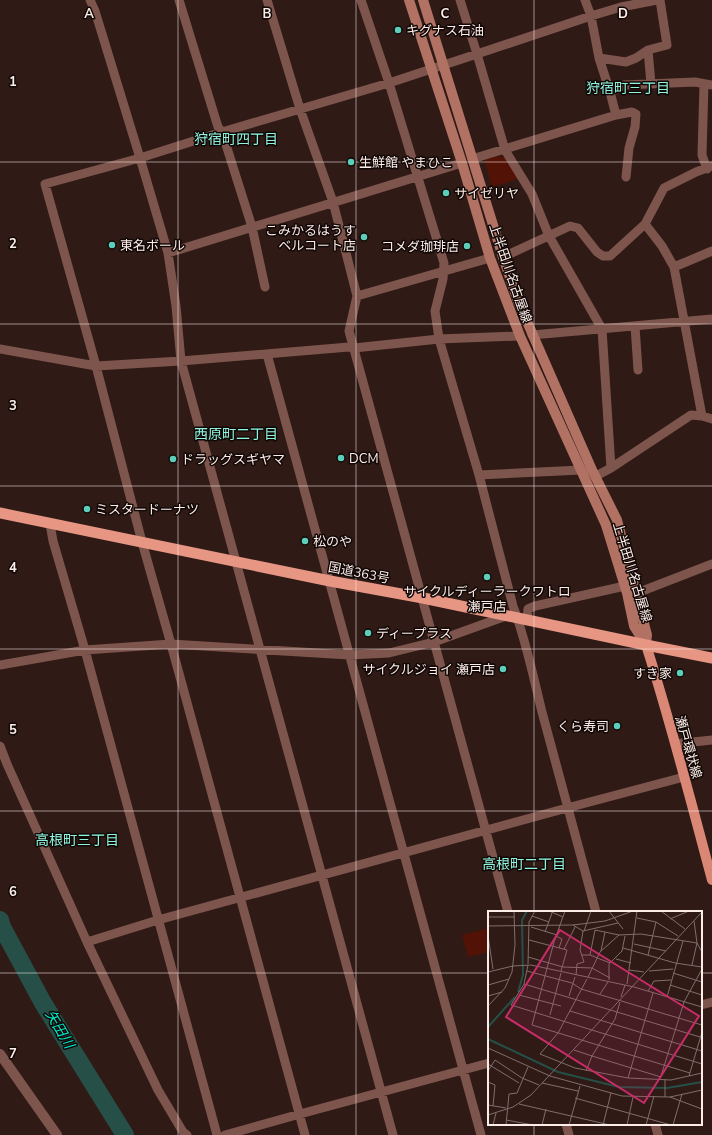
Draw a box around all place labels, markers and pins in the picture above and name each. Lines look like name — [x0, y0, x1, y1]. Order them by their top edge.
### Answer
place label: キグナス石油 — [406, 22, 484, 40]
marker: キグナス石油 — [393, 25, 403, 35]
place label: 生鮮館 やまひこ — [359, 154, 453, 172]
marker: 生鮮館 やまひこ — [346, 157, 356, 167]
place label: サイゼリヤ — [454, 185, 519, 203]
marker: サイゼリヤ — [441, 188, 451, 198]
place label: こみかるはうす ベルコート店 — [265, 222, 356, 255]
marker: こみかるはうす ベルコート店 — [359, 232, 369, 242]
place label: 東名ボール — [120, 237, 185, 255]
place label: コメダ珈琲店 — [381, 238, 459, 256]
marker: 東名ボール — [107, 240, 117, 250]
marker: コメダ珈琲店 — [462, 241, 472, 251]
place label: DCM — [349, 450, 379, 468]
place label: ドラッグスギヤマ — [181, 451, 285, 469]
marker: DCM — [336, 453, 346, 463]
marker: ドラッグスギヤマ — [168, 454, 178, 464]
place label: ミスタードーナツ — [95, 501, 199, 519]
marker: ミスタードーナツ — [82, 504, 92, 514]
place label: 松のや — [313, 533, 352, 551]
marker: 松のや — [300, 536, 310, 546]
marker: サイクルディーラークワトロ 瀬戸店 — [482, 572, 492, 582]
place label: サイクルディーラークワトロ 瀬戸店 — [403, 583, 571, 616]
place label: ディープラス — [376, 625, 452, 643]
marker: ディープラス — [363, 628, 373, 638]
place label: サイクルジョイ 瀬戸店 — [362, 661, 495, 679]
marker: サイクルジョイ 瀬戸店 — [498, 664, 508, 674]
place label: すき家 — [633, 665, 672, 683]
marker: すき家 — [675, 668, 685, 678]
place label: くら寿司 — [557, 718, 609, 736]
marker: くら寿司 — [612, 721, 622, 731]

